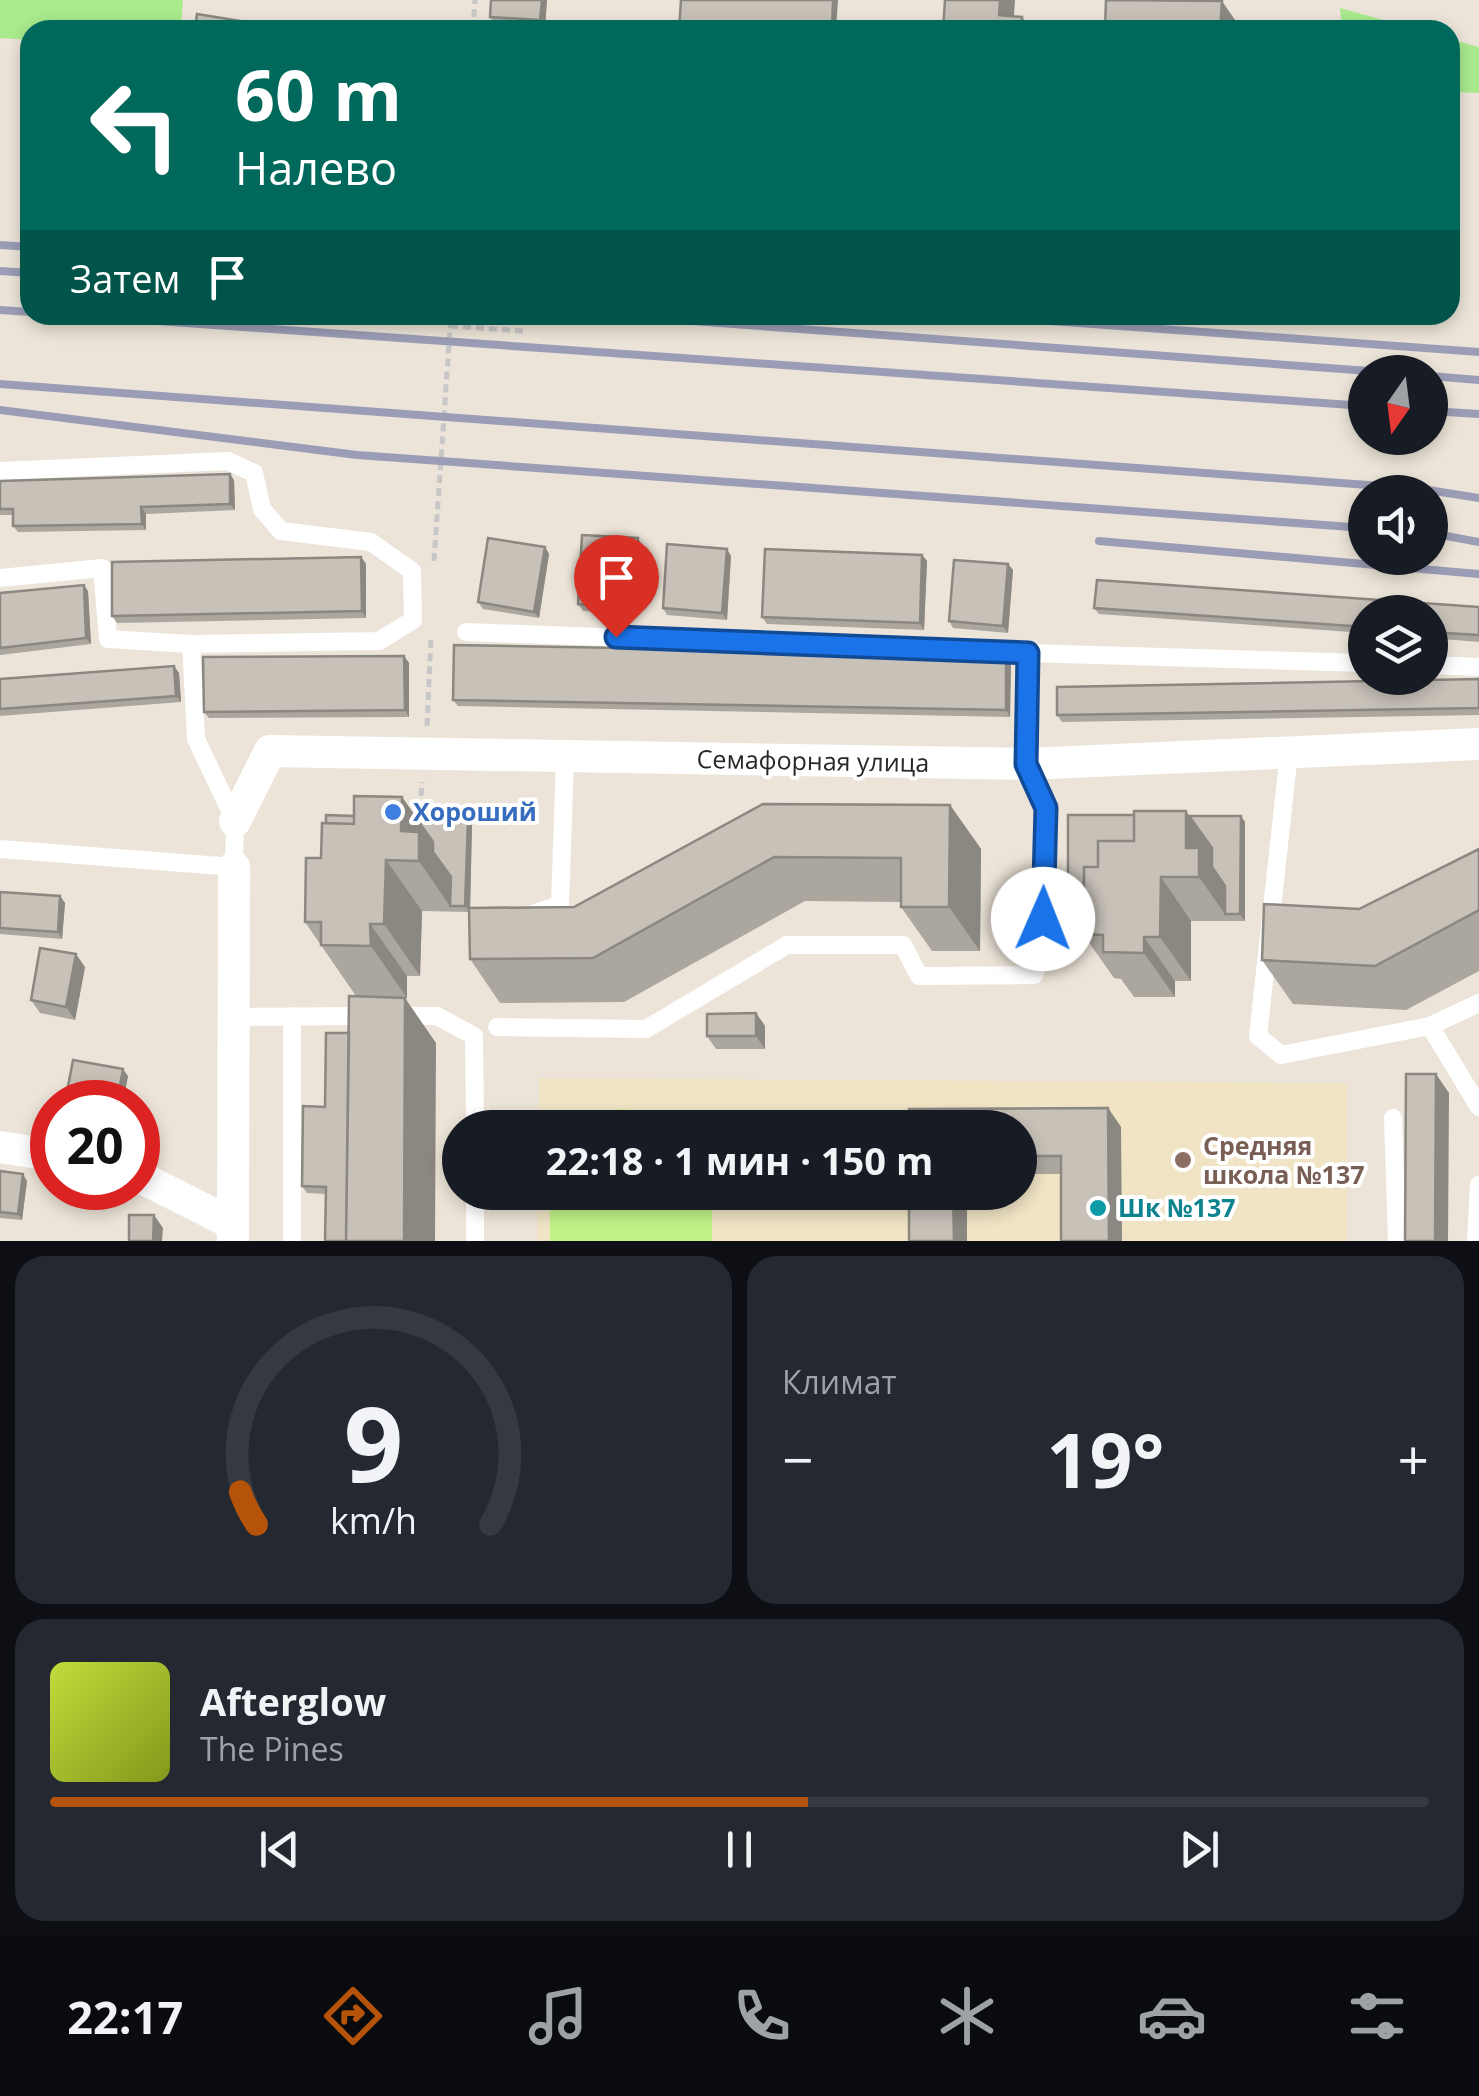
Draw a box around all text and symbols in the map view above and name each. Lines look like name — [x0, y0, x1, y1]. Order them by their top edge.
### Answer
text: 60 m — [235, 46, 402, 142]
icon: left — [70, 60, 200, 190]
text: Налево — [235, 137, 397, 198]
icon: arrive — [200, 250, 255, 305]
text: Затем — [70, 252, 180, 304]
north arrow — [1348, 355, 1448, 455]
map controls — [1348, 355, 1448, 695]
button: sound — [1348, 475, 1448, 575]
pin — [574, 535, 659, 638]
icon: arrive — [589, 550, 644, 605]
button: layers — [1348, 595, 1448, 695]
street label: Семафорная улица — [696, 741, 930, 779]
place label: Хороший — [413, 794, 537, 828]
marker: Хороший — [382, 801, 404, 823]
position arrow — [991, 867, 1095, 971]
speed limit sign: 20 — [30, 1080, 160, 1210]
place label: Средняя школа №137 — [1203, 1128, 1365, 1191]
text: 22:18 · 1 мин · 150 m — [546, 1134, 933, 1186]
marker: Средняя школа №137 — [1172, 1149, 1194, 1171]
place label: Шк №137 — [1118, 1190, 1236, 1224]
marker: Шк №137 — [1087, 1197, 1109, 1219]
text: Климат — [782, 1360, 896, 1403]
text: 9 — [344, 1371, 403, 1512]
text: 19° — [1047, 1408, 1164, 1510]
text: − — [782, 1421, 813, 1496]
text: + — [1398, 1421, 1429, 1496]
text: km/h — [330, 1496, 417, 1544]
text: Afterglow — [200, 1675, 386, 1727]
text: The Pines — [200, 1727, 344, 1770]
icon: previous — [252, 1822, 307, 1877]
icon: pause — [712, 1822, 767, 1877]
icon: next — [1172, 1822, 1227, 1877]
icon: directions — [318, 1981, 388, 2051]
icon: music — [523, 1981, 593, 2051]
icon: phone — [727, 1981, 797, 2051]
icon: climate — [932, 1981, 1002, 2051]
icon: car — [1137, 1981, 1207, 2051]
icon: filters — [1342, 1981, 1412, 2051]
text: 22:17 — [67, 1986, 183, 2047]

